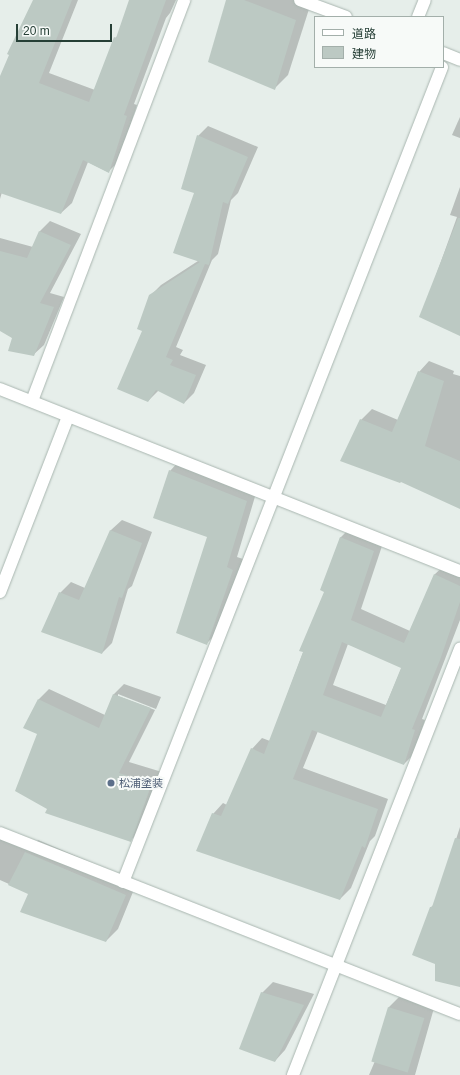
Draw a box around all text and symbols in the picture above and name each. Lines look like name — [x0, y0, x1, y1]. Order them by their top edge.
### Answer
scale bar — [18, 16, 114, 42]
legend — [314, 16, 444, 68]
text: 20 m — [23, 24, 50, 38]
text: 道路 — [352, 27, 376, 41]
text: 建物 — [352, 47, 376, 61]
place label: 松浦塗装 — [119, 776, 163, 790]
marker: 松浦塗装 — [106, 778, 116, 788]

